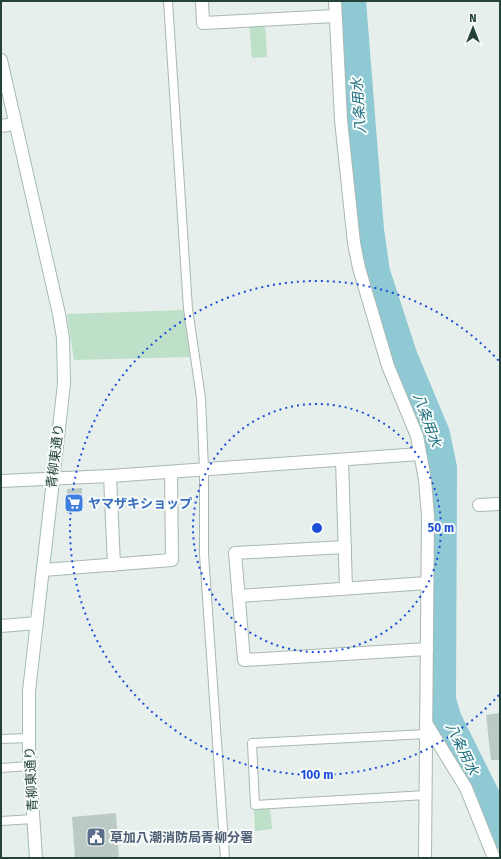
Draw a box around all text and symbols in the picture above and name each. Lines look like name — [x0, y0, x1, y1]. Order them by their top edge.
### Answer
north arrow — [453, 8, 493, 48]
text: N — [469, 12, 477, 25]
water label: 八条用水 — [348, 75, 369, 135]
water label: 八条用水 — [409, 391, 445, 451]
street label: 青柳東通り — [44, 423, 66, 489]
supermarket icon: ヤマザキショップ — [63, 492, 85, 514]
place label: ヤマザキショップ — [88, 496, 192, 511]
centre of rings — [310, 521, 324, 535]
text: 50 m — [428, 521, 454, 535]
water label: 八条用水 — [442, 720, 483, 780]
street label: 青柳東通り — [22, 746, 40, 812]
text: 100 m — [301, 768, 333, 782]
public building icon: 草加八潮消防局青柳分署 — [85, 826, 107, 848]
place label: 草加八潮消防局青柳分署 — [110, 830, 253, 845]

